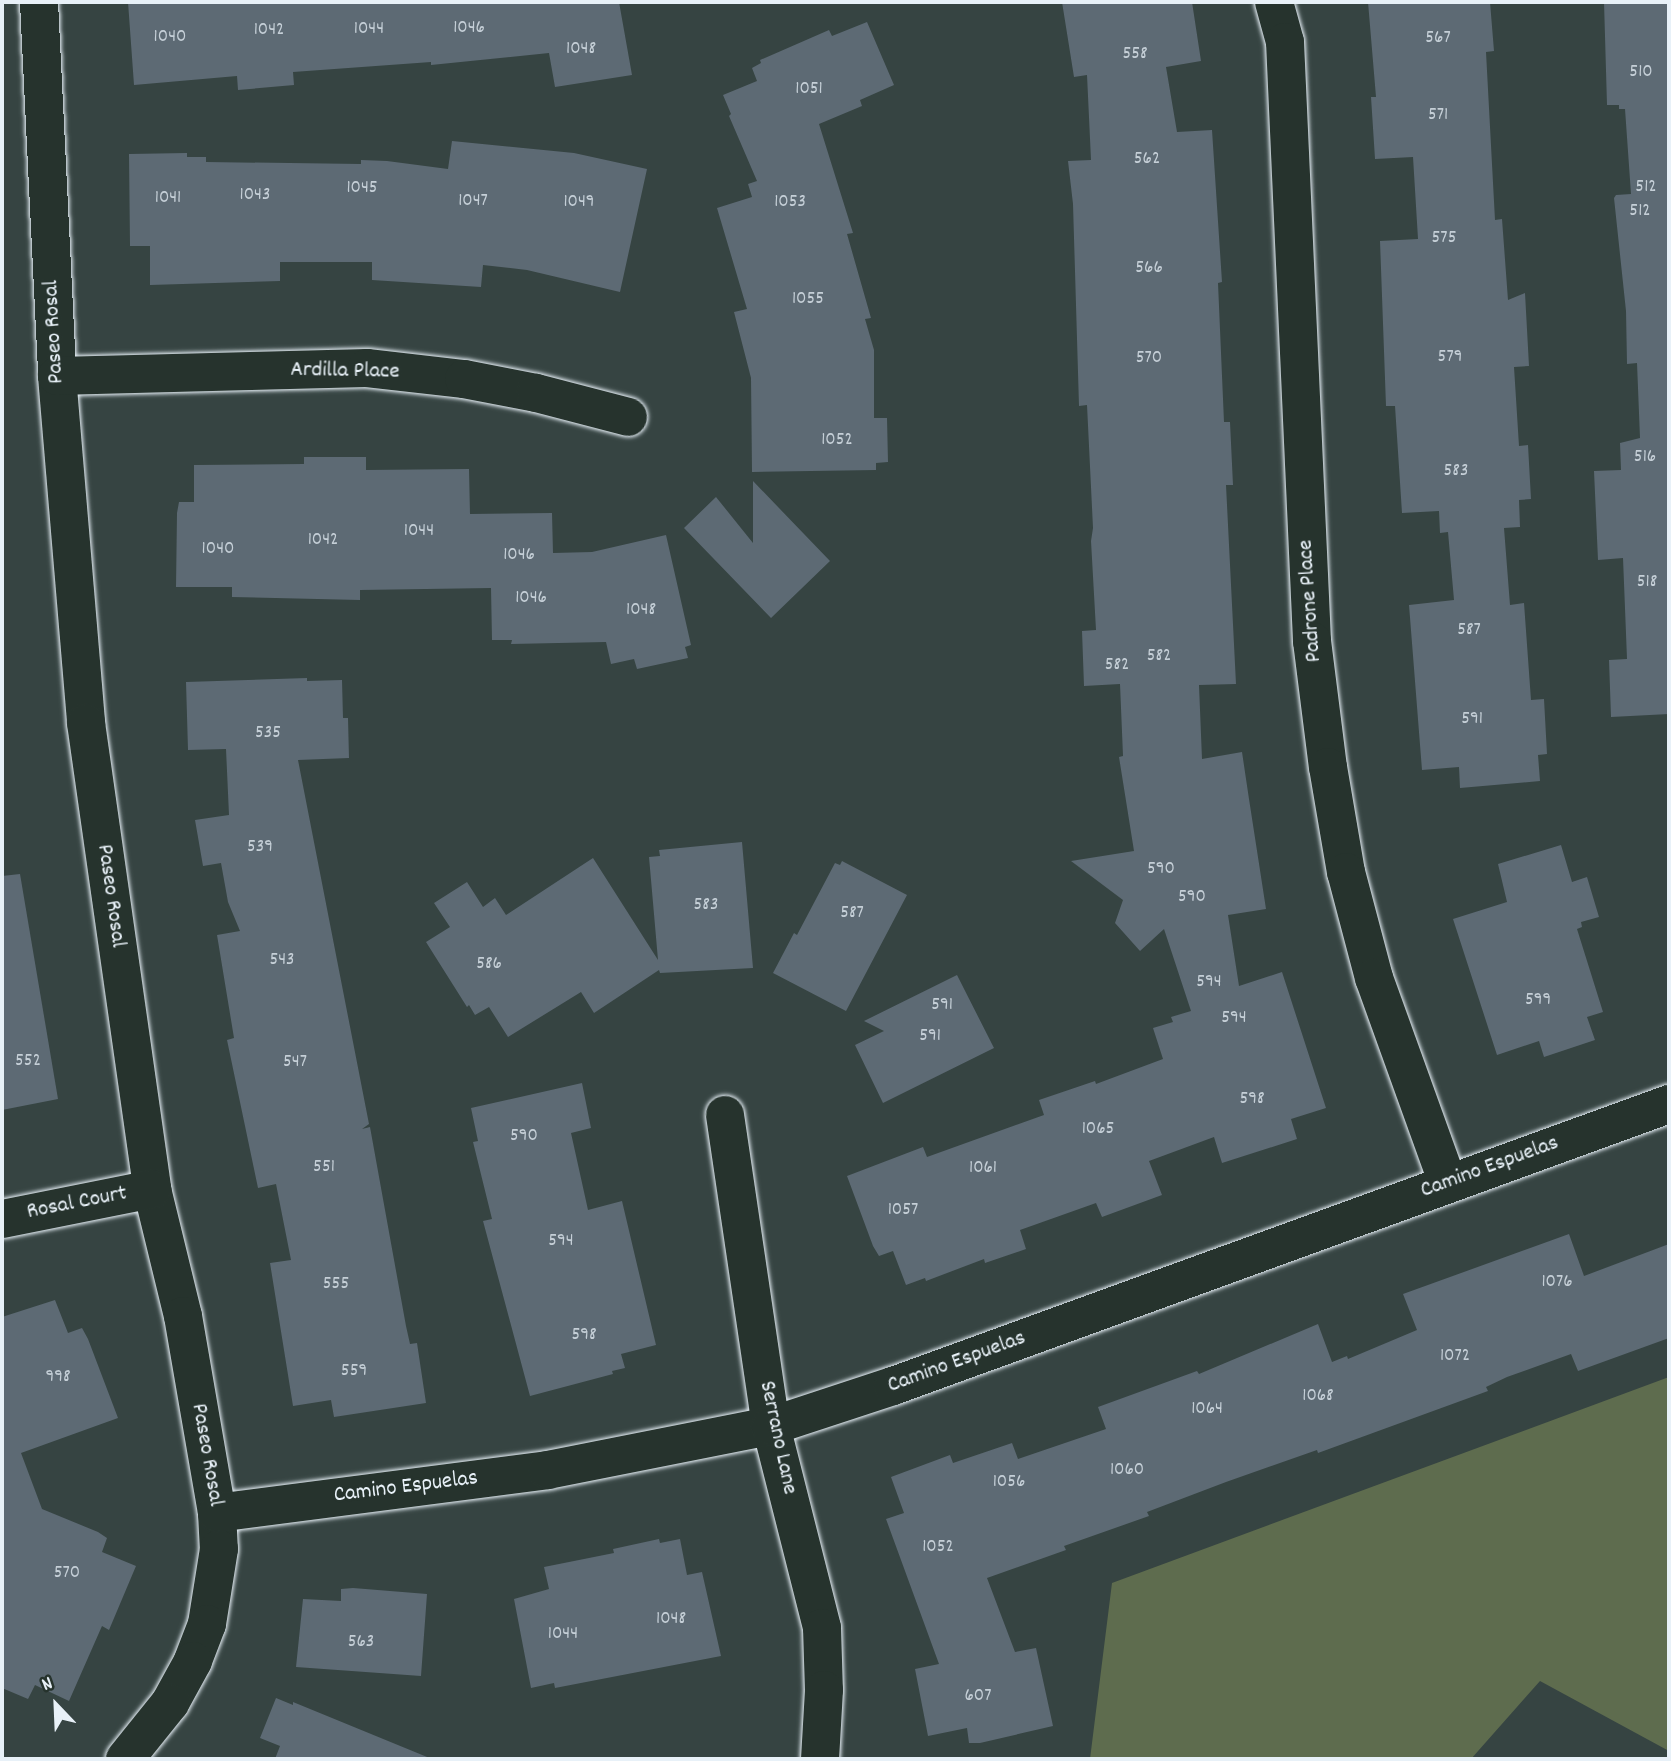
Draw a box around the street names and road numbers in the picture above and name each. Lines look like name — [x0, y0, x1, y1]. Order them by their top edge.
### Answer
street label: Paseo Rosal — [38, 279, 72, 385]
street label: Ardilla Place — [290, 357, 400, 387]
street label: Padrone Place — [1293, 539, 1329, 663]
street label: Paseo Rosal — [89, 843, 131, 949]
street label: Camino Espuelas — [1417, 1130, 1563, 1206]
street label: Rosal Court — [25, 1181, 129, 1227]
street label: Camino Espuelas — [884, 1325, 1030, 1401]
street label: Serrano Lane — [752, 1379, 802, 1497]
street label: Paseo Rosal — [183, 1401, 229, 1509]
street label: Camino Espuelas — [332, 1465, 480, 1511]

